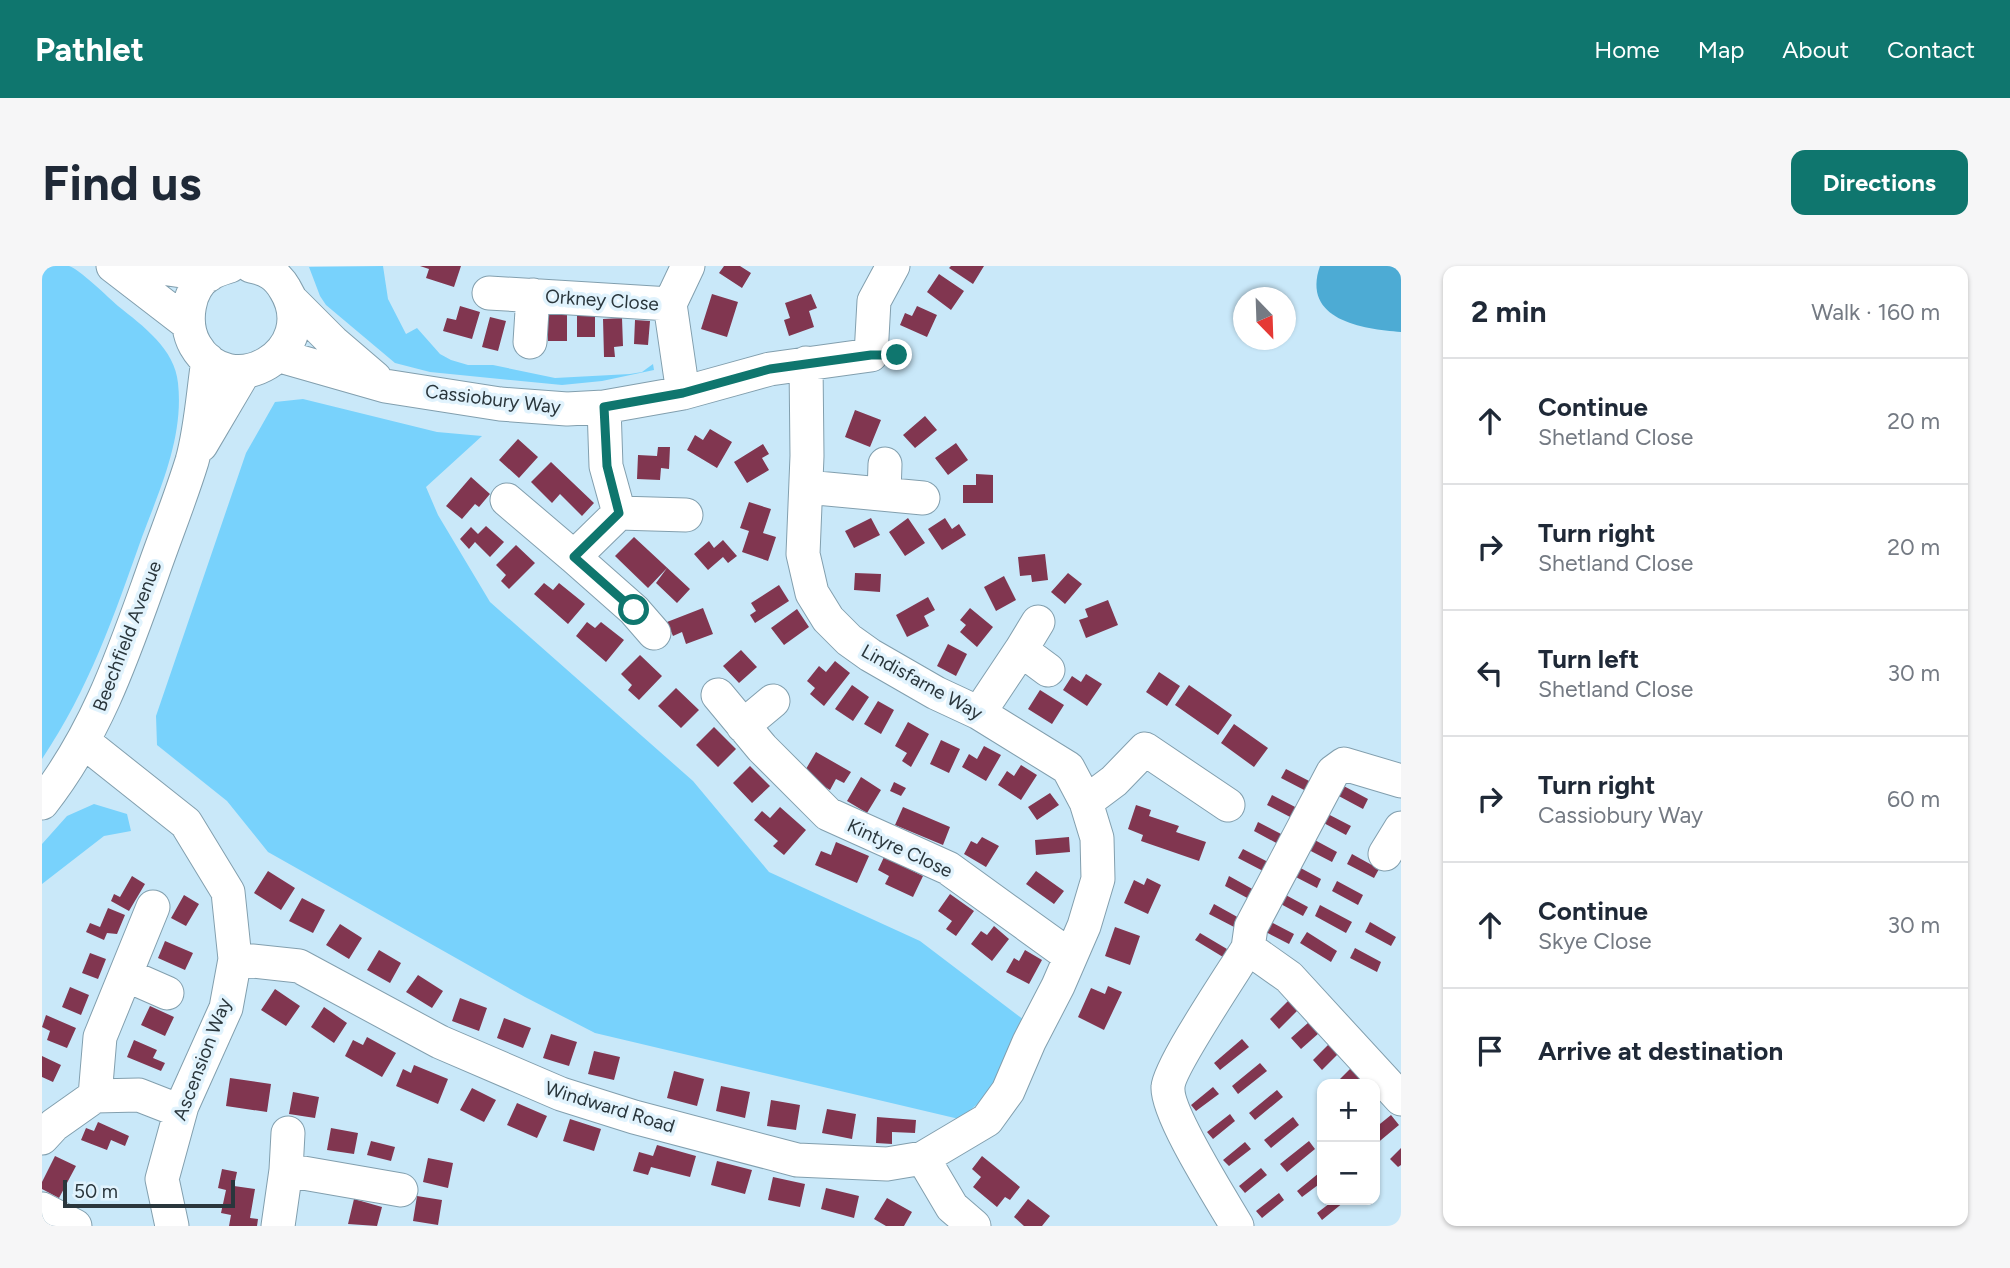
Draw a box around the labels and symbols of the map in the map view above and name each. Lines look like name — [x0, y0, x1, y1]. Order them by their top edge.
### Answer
street label: Orkney Close — [544, 285, 660, 315]
north arrow — [1233, 287, 1296, 350]
route end — [881, 339, 912, 370]
street label: Cassiobury Way — [424, 379, 562, 419]
street label: Beechfield Avenue — [88, 558, 166, 714]
route start — [618, 594, 649, 625]
street label: Lindisfarne Way — [857, 639, 987, 725]
street label: Kintyre Close — [844, 814, 956, 882]
street label: Ascension Way — [168, 994, 236, 1124]
street label: Windward Road — [542, 1076, 678, 1138]
scale bar — [63, 1177, 234, 1209]

